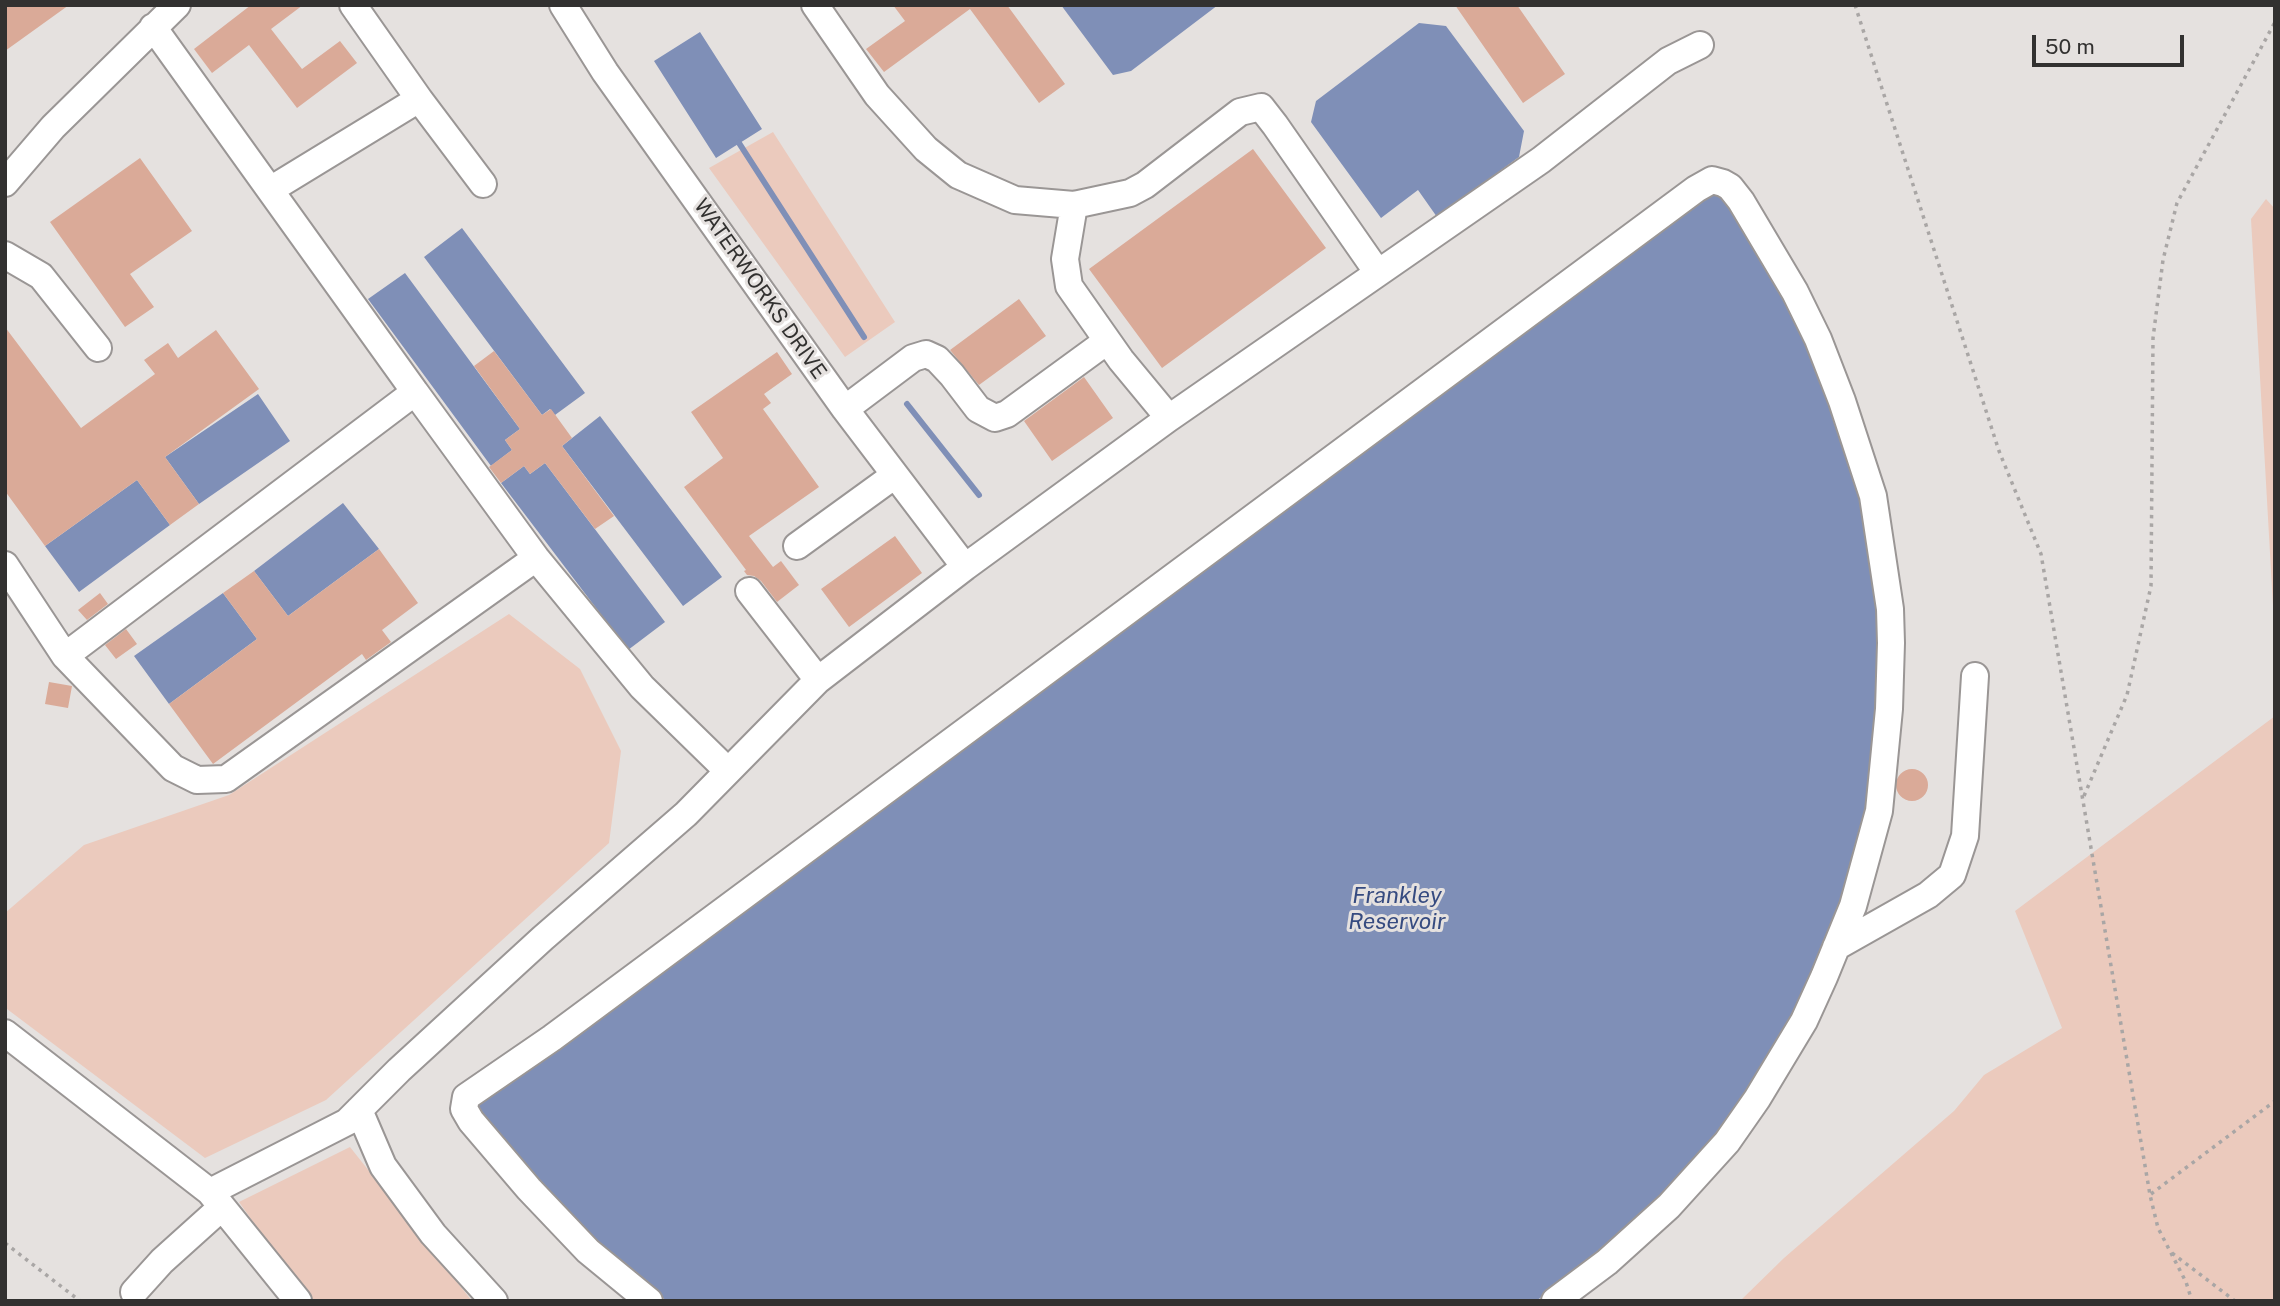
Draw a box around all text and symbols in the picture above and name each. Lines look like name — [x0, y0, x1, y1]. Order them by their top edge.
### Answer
scale bar — [2035, 21, 2187, 65]
text: 50 m — [2045, 34, 2095, 59]
street label: WATERWORKS DRIVE — [688, 194, 832, 384]
water label: Frankley Reservoir — [1348, 882, 1446, 936]

